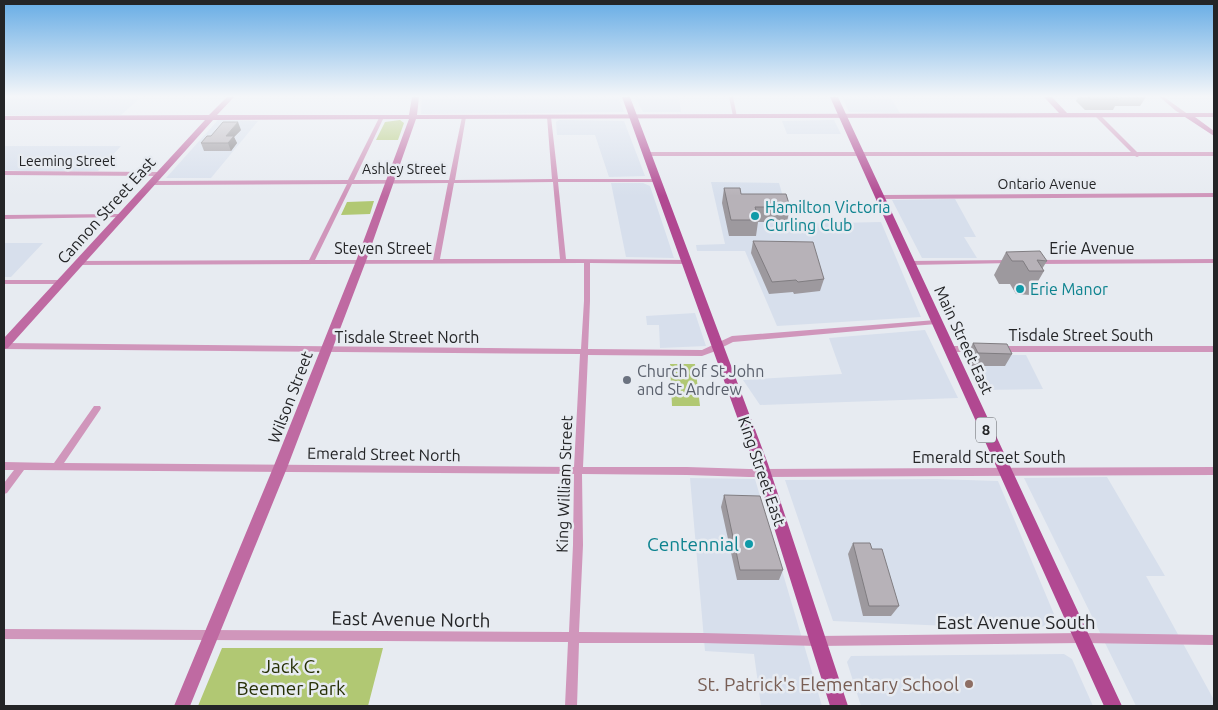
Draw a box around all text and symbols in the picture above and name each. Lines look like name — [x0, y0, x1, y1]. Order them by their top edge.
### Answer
street label: Cannon Street East — [53, 152, 159, 267]
street label: Leeming Street — [19, 153, 116, 169]
street label: Ashley Street — [362, 161, 446, 177]
street label: Ontario Avenue — [998, 176, 1096, 192]
place label: Hamilton Victoria Curling Club — [765, 198, 890, 234]
marker: Hamilton Victoria Curling Club — [749, 210, 761, 222]
street label: Steven Street — [334, 239, 432, 257]
street label: Erie Avenue — [1049, 239, 1135, 257]
place label: Erie Manor — [1030, 280, 1108, 298]
street label: Main Street East — [931, 283, 997, 398]
marker: Erie Manor — [1014, 283, 1026, 295]
street label: Tisdale Street South — [1009, 326, 1154, 344]
street label: Tisdale Street North — [335, 328, 479, 346]
street label: Wilson Street — [264, 348, 316, 445]
place label: Church of St John and St Andrew — [637, 362, 764, 398]
marker: Church of St John and St Andrew — [621, 374, 633, 386]
street label: King William Street — [553, 414, 575, 553]
street label: King Street East — [735, 414, 789, 529]
road number: 8 — [976, 418, 996, 442]
street label: Emerald Street North — [307, 444, 461, 464]
street label: Emerald Street South — [912, 448, 1066, 466]
place label: Centennial — [647, 533, 739, 555]
marker: Centennial — [743, 538, 755, 550]
street label: East Avenue North — [331, 607, 491, 631]
street label: East Avenue South — [936, 611, 1096, 633]
park label: Jack C. Beemer Park — [236, 655, 346, 699]
place label: St. Patrick's Elementary School — [697, 673, 959, 695]
marker: St. Patrick's Elementary School — [963, 678, 975, 690]

